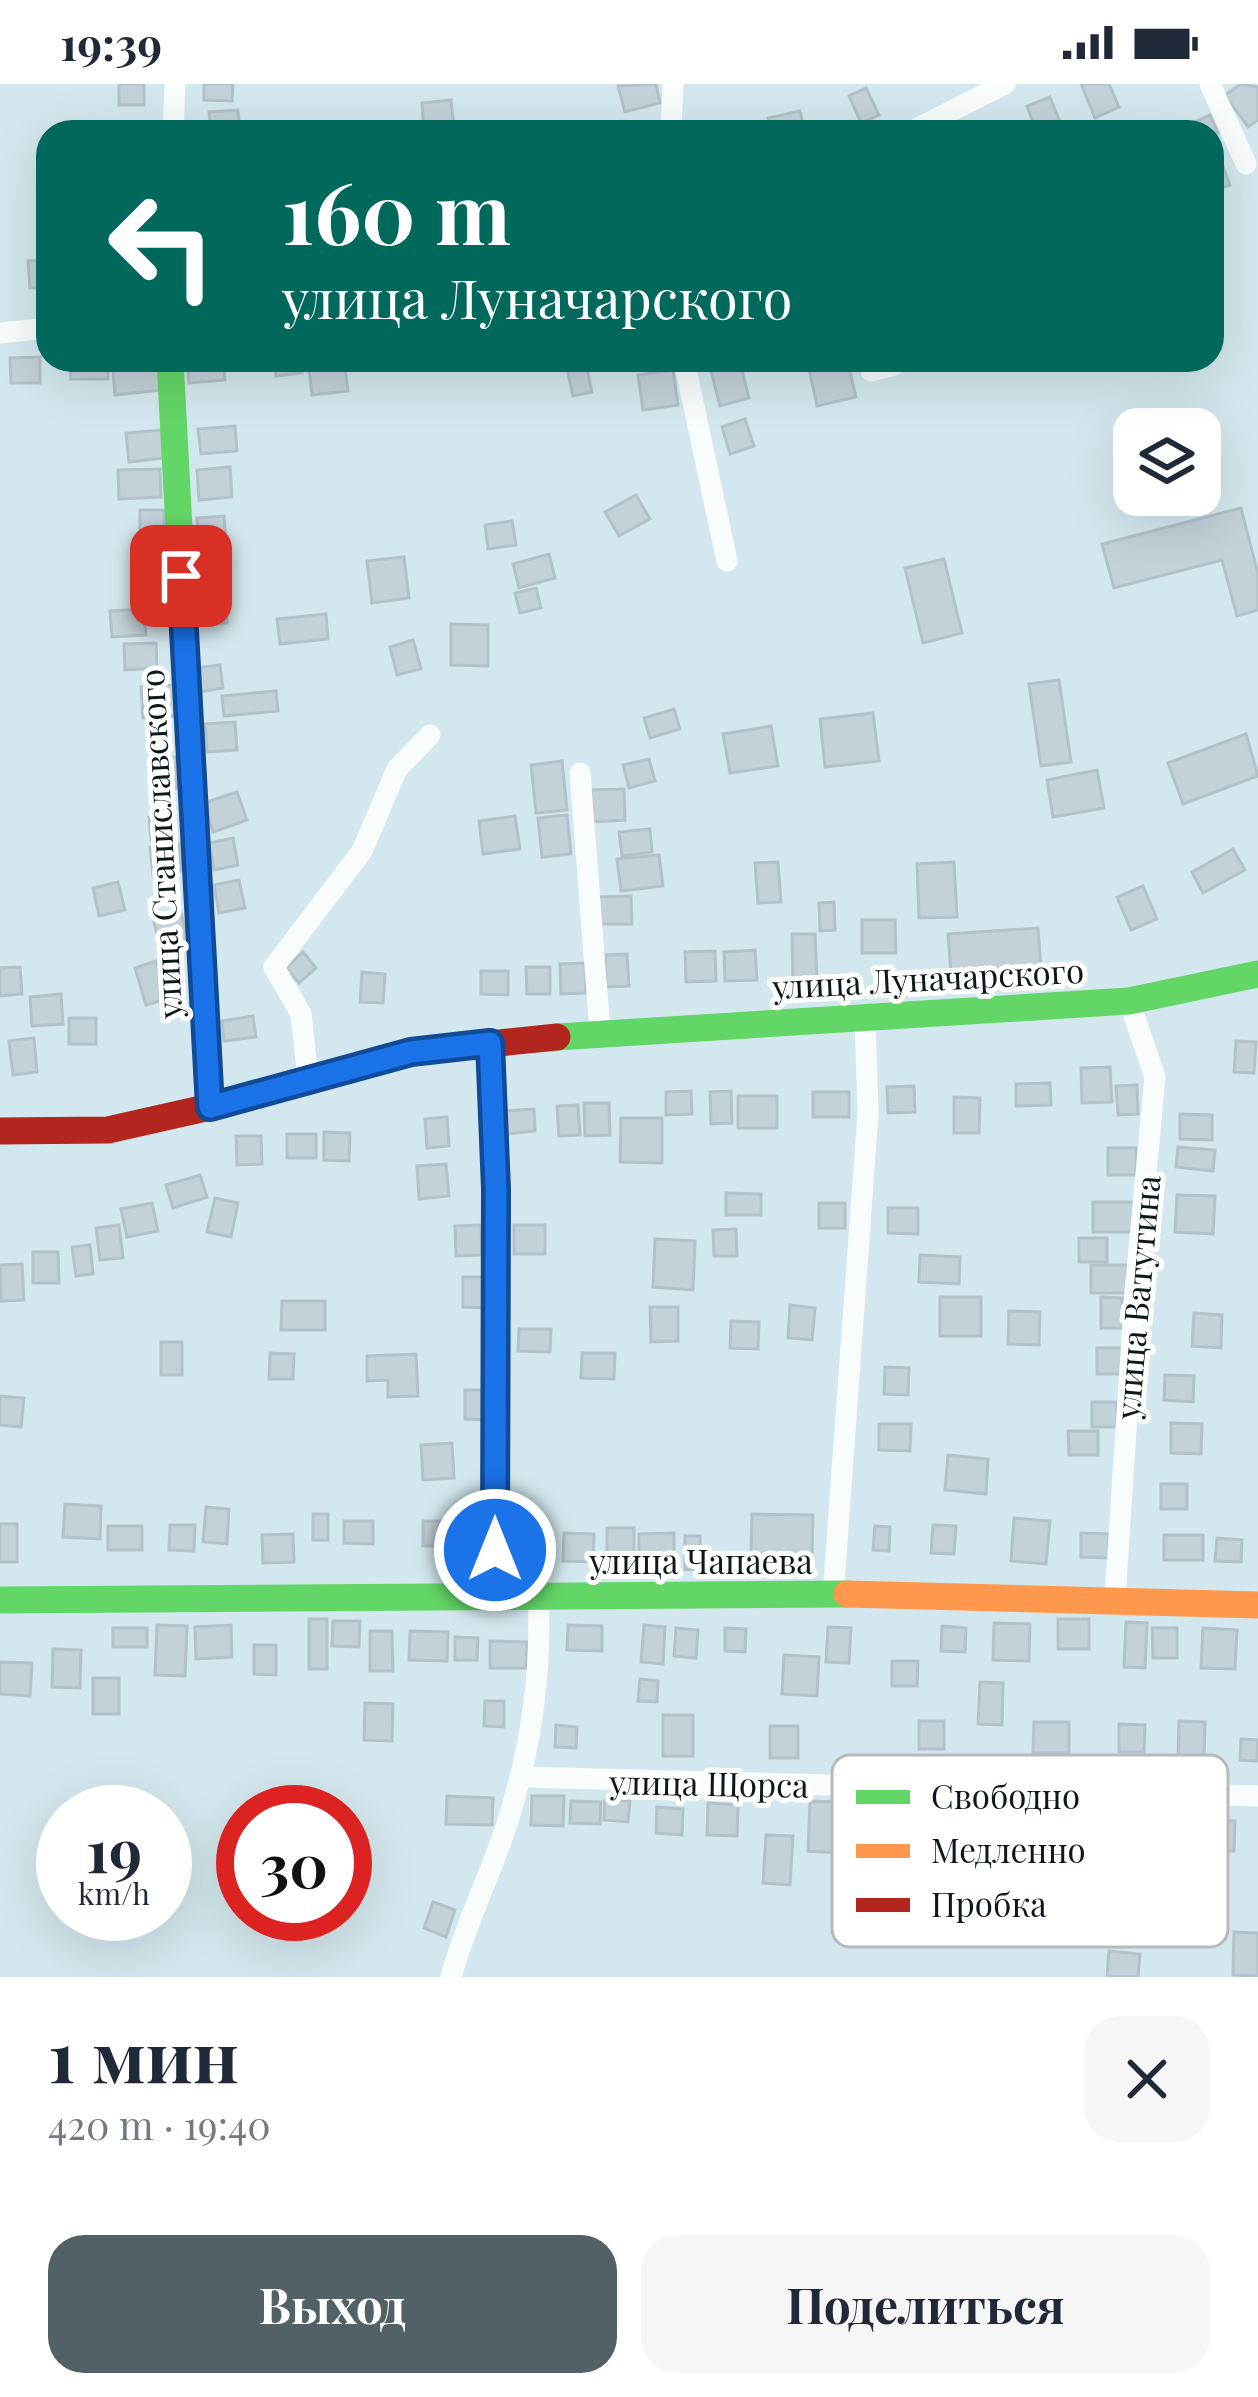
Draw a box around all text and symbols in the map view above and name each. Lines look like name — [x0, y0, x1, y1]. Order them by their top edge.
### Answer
text: 19:39 — [60, 12, 162, 72]
text: 160 m — [282, 154, 511, 266]
icon: left — [84, 168, 240, 324]
text: улица Луначарского — [282, 261, 792, 333]
map controls — [1113, 408, 1221, 516]
button: layers — [1113, 408, 1221, 516]
pin — [130, 525, 232, 627]
icon: arrive — [148, 543, 214, 609]
street label: улица Станиславского — [128, 668, 190, 1021]
street label: улица Луначарского — [770, 947, 1085, 1007]
street label: улица Ватутина — [1103, 1173, 1169, 1422]
position arrow — [432, 1487, 558, 1613]
street label: улица Чапаева — [588, 1538, 813, 1582]
legend — [832, 1755, 1228, 1947]
street label: улица Щорса — [608, 1758, 810, 1806]
text: Свободно — [931, 1773, 1080, 1817]
speed limit sign: 30 — [216, 1785, 372, 1941]
text: 19 — [86, 1808, 142, 1888]
text: Медленно — [931, 1827, 1086, 1871]
text: km/h — [78, 1873, 150, 1913]
text: Пробка — [931, 1881, 1047, 1925]
text: 1 мин — [48, 2005, 239, 2101]
button: close — [1084, 2016, 1210, 2142]
text: 420 m · 19:40 — [48, 2098, 271, 2150]
button: Выход — [48, 2235, 617, 2373]
button: Поделиться — [641, 2235, 1210, 2373]

